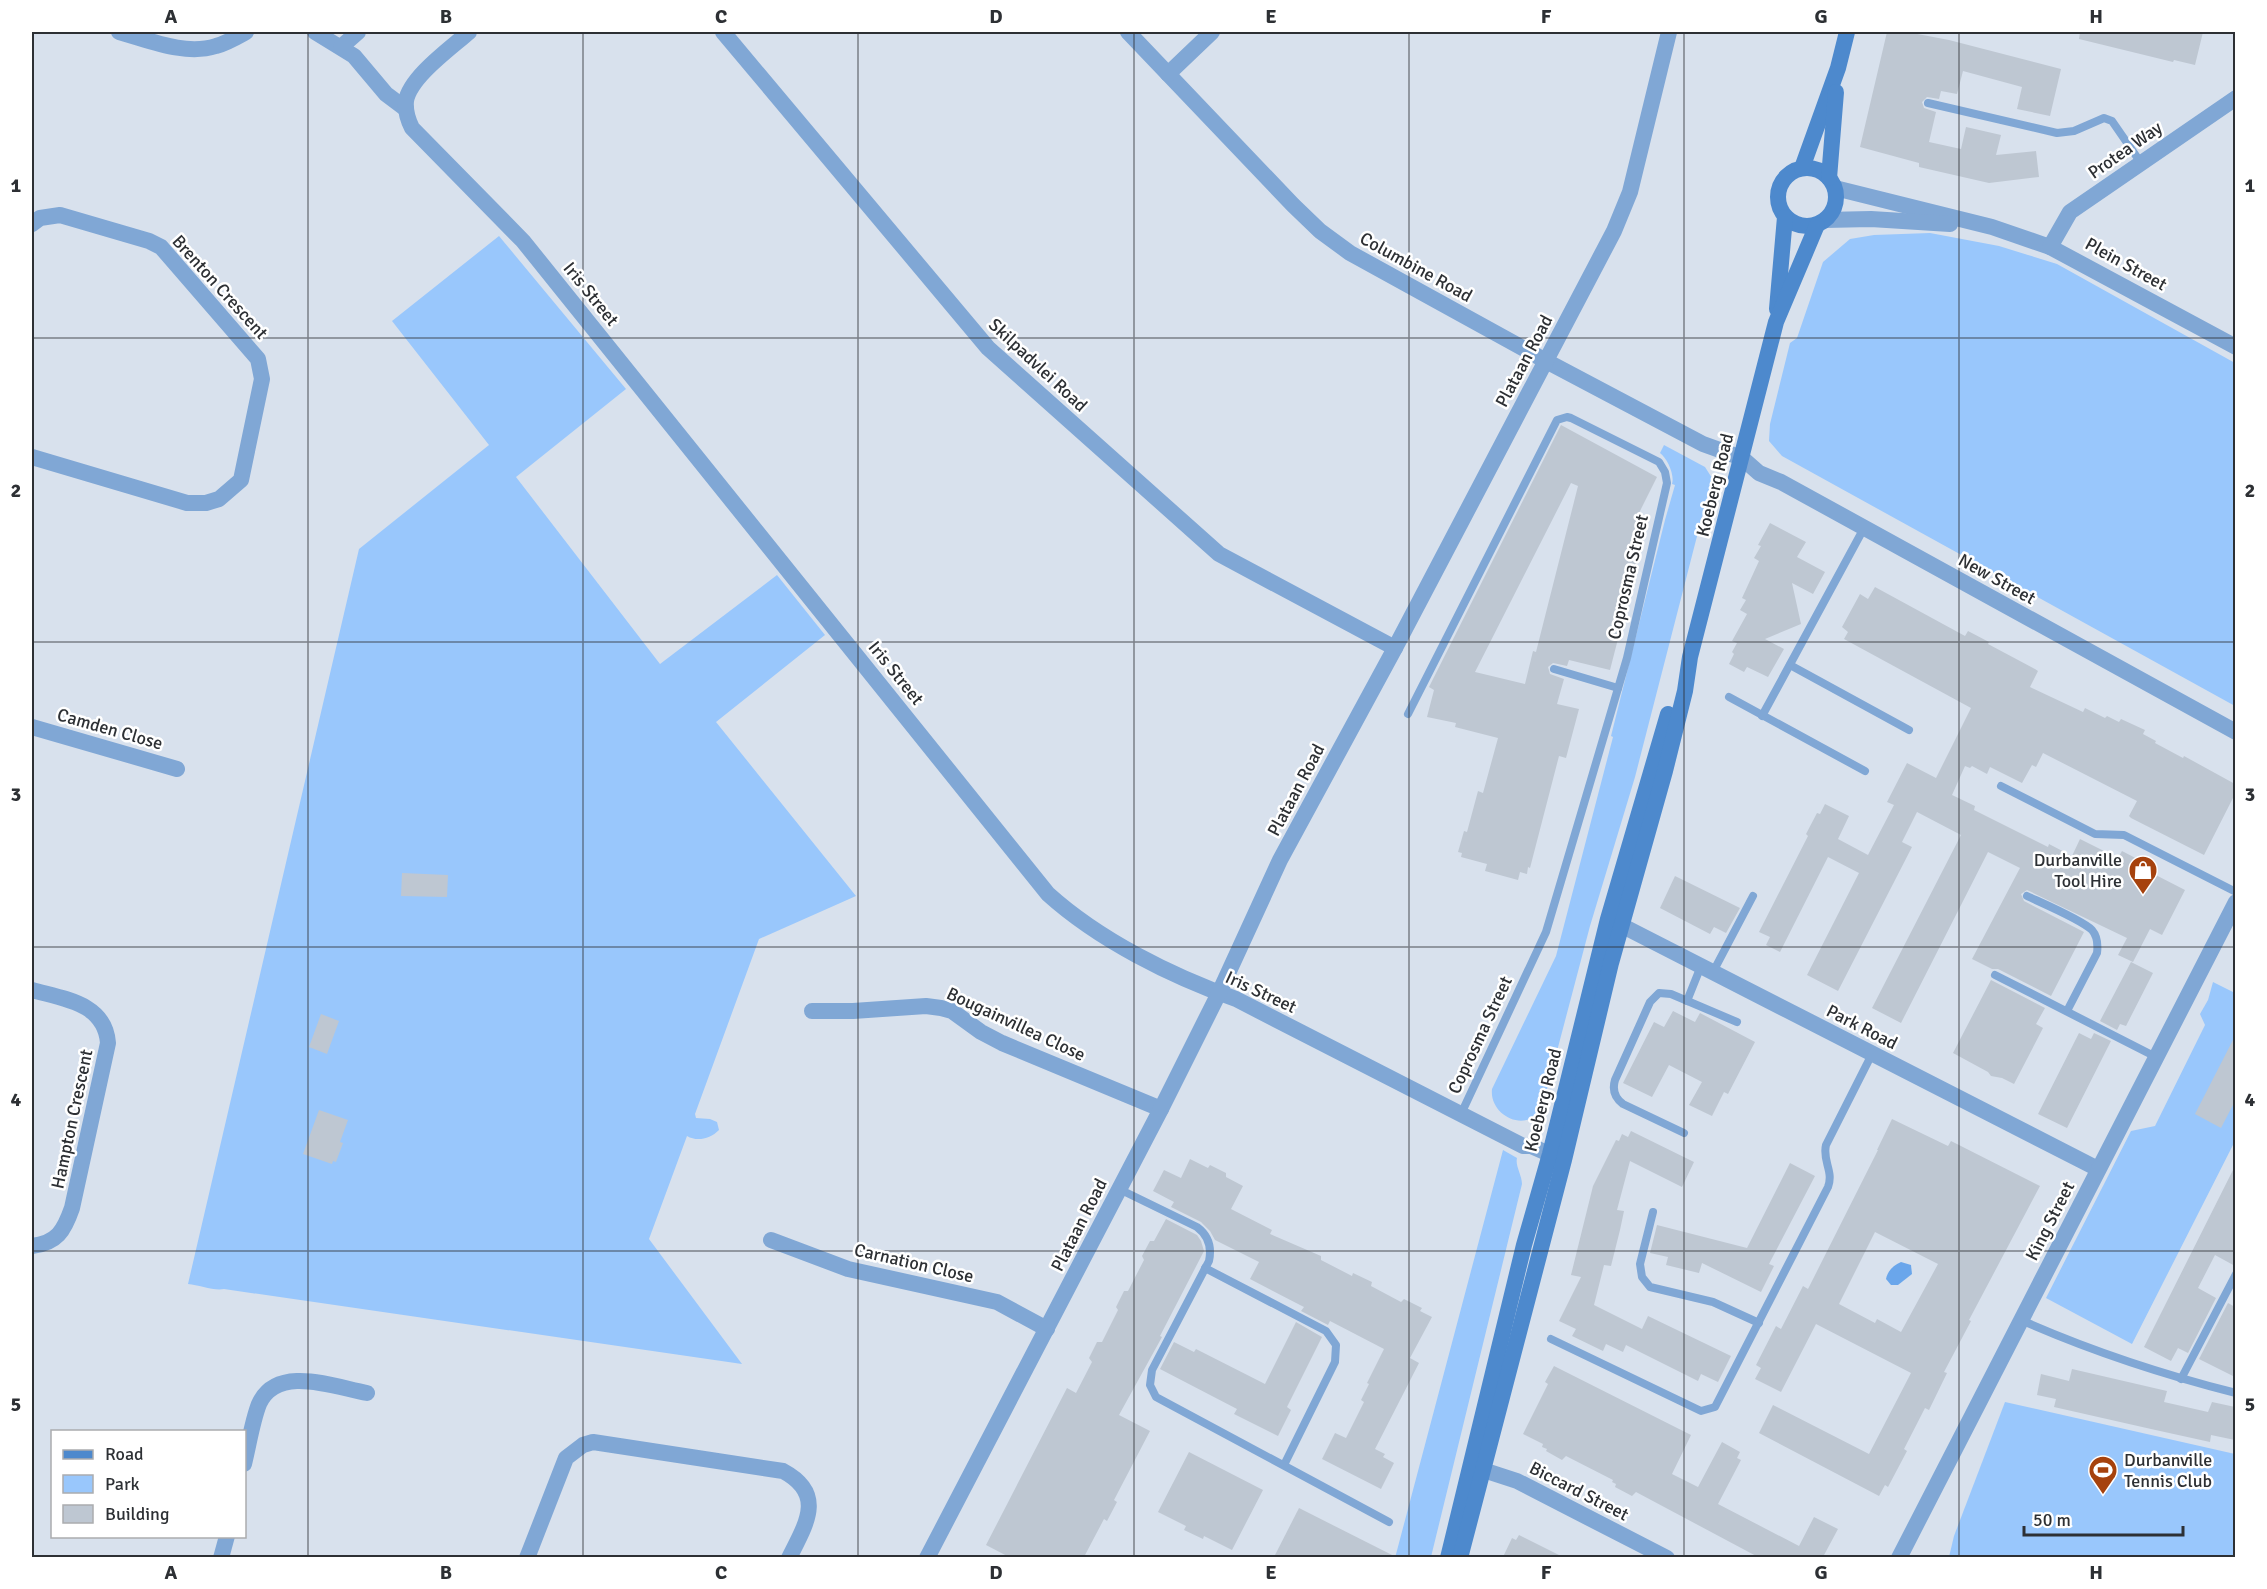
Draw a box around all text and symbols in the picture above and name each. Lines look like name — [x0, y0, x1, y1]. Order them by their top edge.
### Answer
text: A — [165, 4, 178, 29]
text: B — [440, 4, 452, 29]
text: C — [715, 4, 727, 29]
text: D — [989, 4, 1003, 29]
text: E — [1265, 4, 1277, 29]
text: F — [1541, 4, 1552, 29]
text: G — [1814, 4, 1828, 29]
text: H — [2089, 4, 2103, 29]
street label: Protea Way — [2084, 116, 2167, 184]
text: 1 — [11, 173, 22, 198]
text: 1 — [2245, 173, 2256, 198]
street label: Columbine Road — [1356, 227, 1476, 307]
street label: Brenton Crescent — [167, 230, 273, 344]
street label: Plein Street — [2081, 233, 2171, 295]
street label: Iris Street — [559, 258, 623, 330]
street label: Plataan Road — [1491, 311, 1557, 411]
street label: Skilpadvlei Road — [984, 314, 1092, 416]
street label: Koeberg Road — [1692, 431, 1738, 539]
text: 2 — [11, 478, 21, 503]
text: 2 — [2245, 478, 2255, 503]
street label: Coprosma Street — [1603, 512, 1653, 642]
street label: New Street — [1955, 549, 2039, 609]
street label: Iris Street — [864, 637, 928, 709]
street label: Camden Close — [55, 703, 165, 755]
street label: Plataan Road — [1263, 740, 1329, 840]
text: 3 — [11, 782, 21, 807]
text: 3 — [2245, 782, 2255, 807]
place label: Durbanville Tool Hire — [2034, 849, 2122, 892]
shop icon: Durbanville Tool Hire — [2127, 854, 2159, 896]
street label: Iris Street — [1222, 966, 1300, 1018]
street label: Coprosma Street — [1443, 973, 1517, 1097]
street label: Bougainvillea Close — [943, 982, 1089, 1066]
street label: Park Road — [1823, 1000, 1901, 1054]
street label: Koeberg Road — [1520, 1046, 1566, 1154]
street label: Hampton Crescent — [46, 1047, 98, 1191]
text: 4 — [11, 1087, 22, 1112]
text: 4 — [2245, 1087, 2256, 1112]
street label: Plataan Road — [1046, 1175, 1112, 1275]
street label: King Street — [2021, 1178, 2079, 1264]
street label: Carnation Close — [852, 1239, 976, 1287]
text: 5 — [11, 1392, 21, 1417]
text: 5 — [2245, 1392, 2255, 1417]
legend — [51, 1430, 246, 1538]
text: Road — [105, 1443, 144, 1465]
place label: Durbanville Tennis Club — [2124, 1449, 2212, 1492]
sports icon: Durbanville Tennis Club — [2087, 1454, 2119, 1496]
street label: Biccard Street — [1526, 1457, 1632, 1525]
text: Park — [105, 1473, 140, 1495]
scale bar — [2024, 1499, 2183, 1537]
text: Building — [105, 1503, 169, 1525]
text: 50 m — [2033, 1509, 2071, 1531]
text: A — [165, 1560, 178, 1585]
text: B — [440, 1560, 452, 1585]
text: C — [715, 1560, 727, 1585]
text: D — [989, 1560, 1003, 1585]
text: E — [1265, 1560, 1277, 1585]
text: F — [1541, 1560, 1552, 1585]
text: G — [1814, 1560, 1828, 1585]
text: H — [2089, 1560, 2103, 1585]

